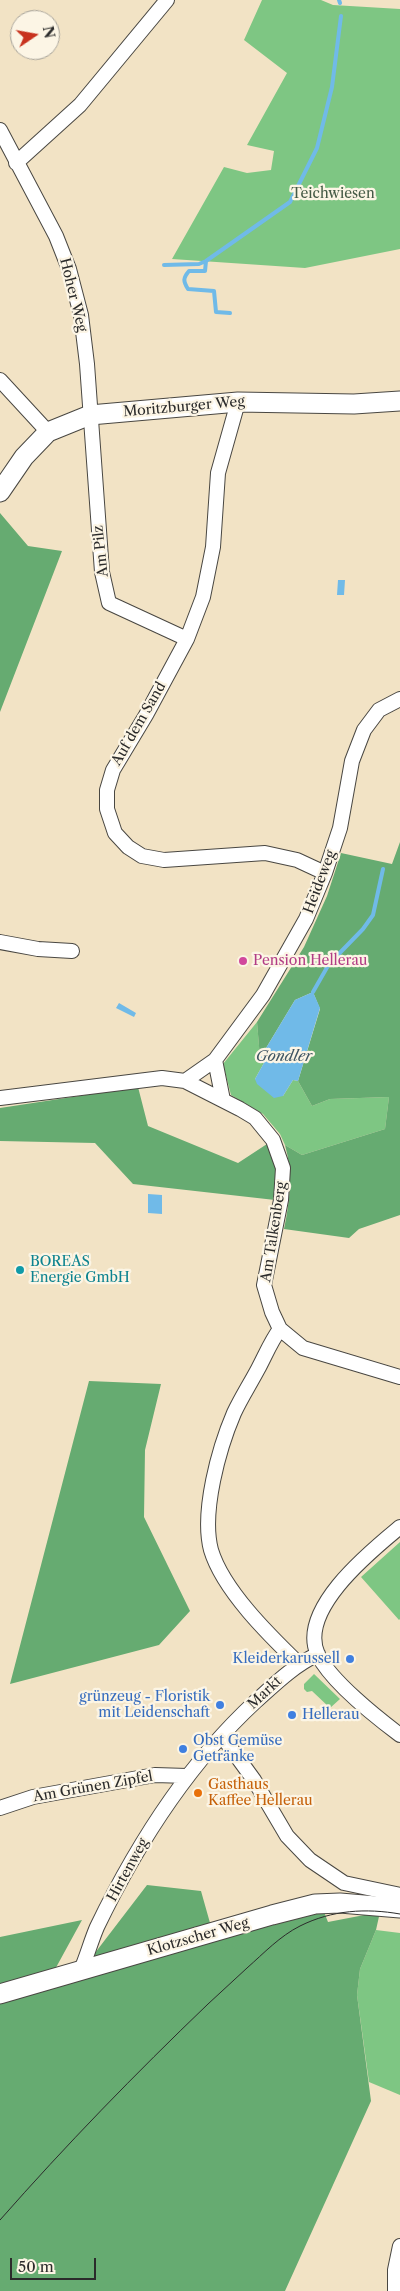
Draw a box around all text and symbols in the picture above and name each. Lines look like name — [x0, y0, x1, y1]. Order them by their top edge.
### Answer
north arrow — [10, 10, 60, 60]
text: N — [39, 24, 59, 40]
park label: Teichwiesen — [291, 186, 375, 202]
street label: Hoher Weg — [56, 256, 90, 334]
street label: Moritzburger Weg — [123, 393, 245, 421]
street label: Am Pilz — [90, 524, 112, 578]
street label: Auf dem Sand — [108, 679, 170, 769]
street label: Heideweg — [300, 848, 340, 916]
place label: Pension Hellerau — [253, 953, 367, 969]
marker: Pension Hellerau — [237, 955, 249, 967]
water label: Gondler — [256, 1048, 312, 1066]
street label: Am Talkenberg — [258, 1181, 290, 1283]
place label: BOREAS Energie GmbH — [30, 1254, 130, 1286]
marker: BOREAS Energie GmbH — [14, 1264, 26, 1276]
place label: Kleiderkarussell — [233, 1651, 340, 1667]
marker: Kleiderkarussell — [344, 1653, 356, 1665]
street label: Markt — [245, 1673, 285, 1713]
place label: grünzeug - Floristik mit Leidenschaft — [79, 1689, 210, 1721]
marker: grünzeug - Floristik mit Leidenschaft — [214, 1699, 226, 1711]
place label: Hellerau — [302, 1707, 360, 1723]
marker: Hellerau — [286, 1709, 298, 1721]
place label: Obst Gemüse Getränke — [193, 1733, 282, 1765]
marker: Obst Gemüse Getränke — [177, 1743, 189, 1755]
street label: Am Grünen Zipfel — [32, 1768, 154, 1806]
place label: Gasthaus Kaffee Hellerau — [208, 1777, 313, 1810]
marker: Gasthaus Kaffee Hellerau — [192, 1787, 204, 1799]
street label: Hirtenweg — [104, 1835, 152, 1905]
street label: Klotzscher Weg — [145, 1914, 251, 1960]
scale bar — [12, 2248, 99, 2280]
text: 50 m — [18, 2257, 54, 2276]

